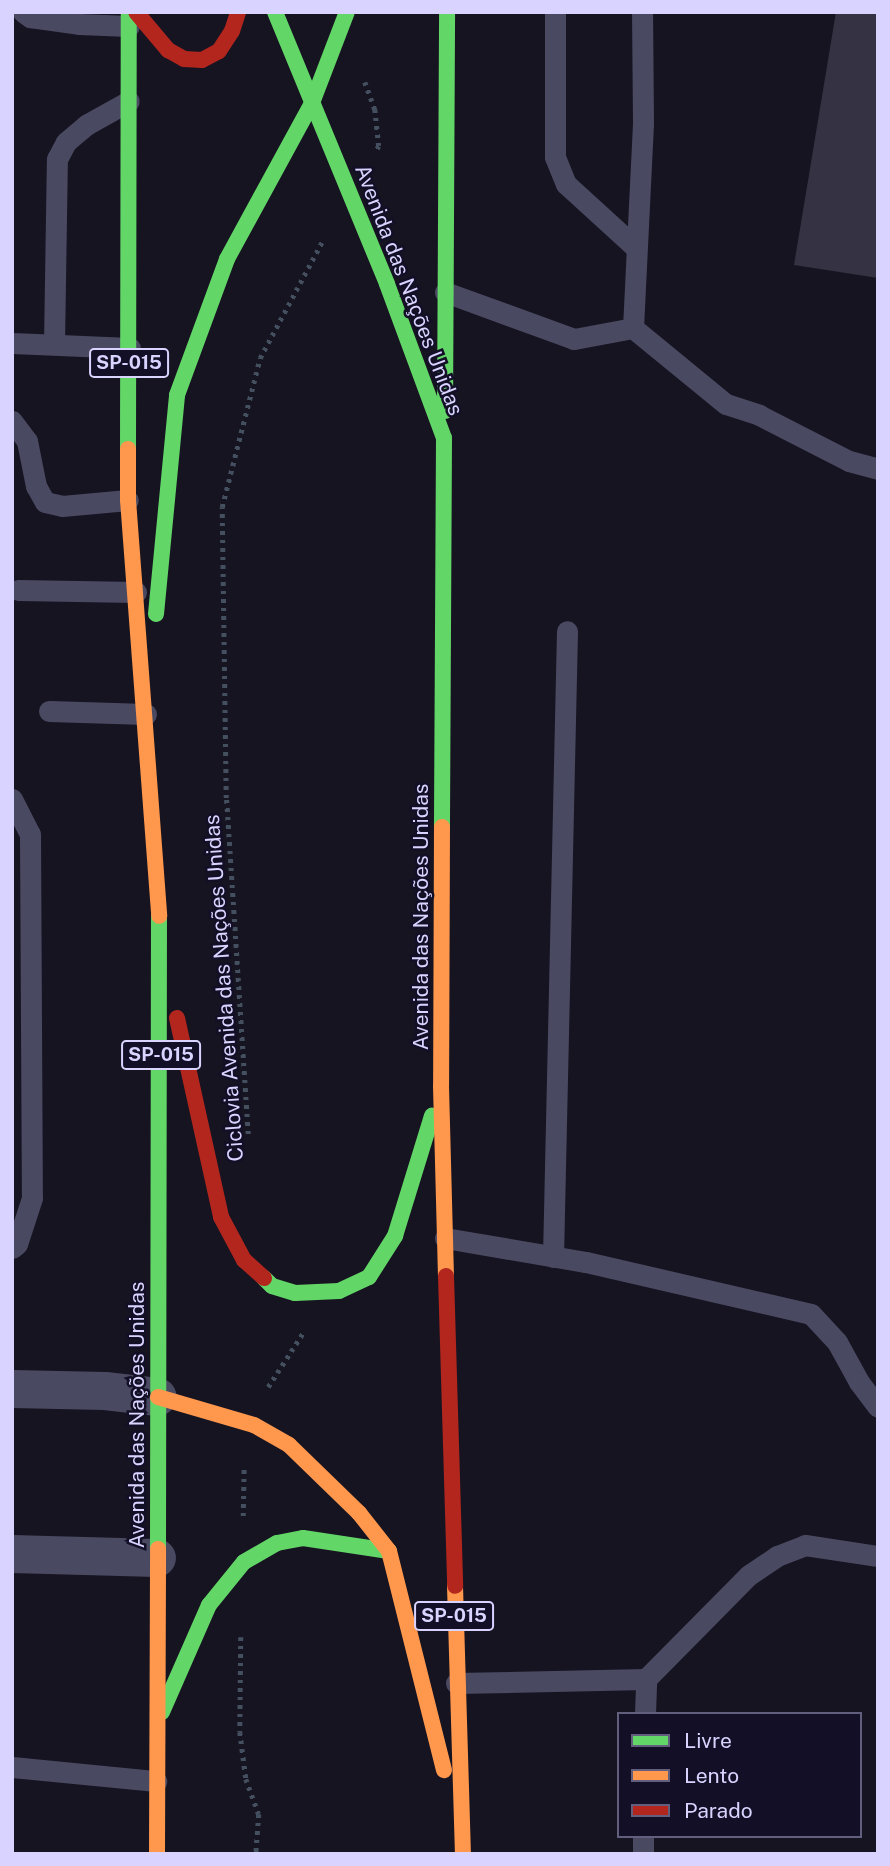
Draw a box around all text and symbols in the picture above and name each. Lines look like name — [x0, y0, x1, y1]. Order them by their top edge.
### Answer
street label: Avenida das Nações Unidas — [349, 161, 469, 419]
road number: SP-015 — [89, 348, 169, 378]
street label: Avenida das Nações Unidas — [408, 783, 434, 1051]
street label: Ciclovia Avenida das Nações Unidas — [199, 814, 249, 1162]
road number: SP-015 — [121, 1040, 201, 1070]
street label: Avenida das Nações Unidas — [124, 1281, 150, 1549]
road number: SP-015 — [414, 1600, 494, 1632]
legend — [617, 1712, 862, 1838]
text: Livre — [684, 1728, 732, 1753]
text: Lento — [684, 1763, 739, 1788]
text: Parado — [684, 1798, 753, 1823]

